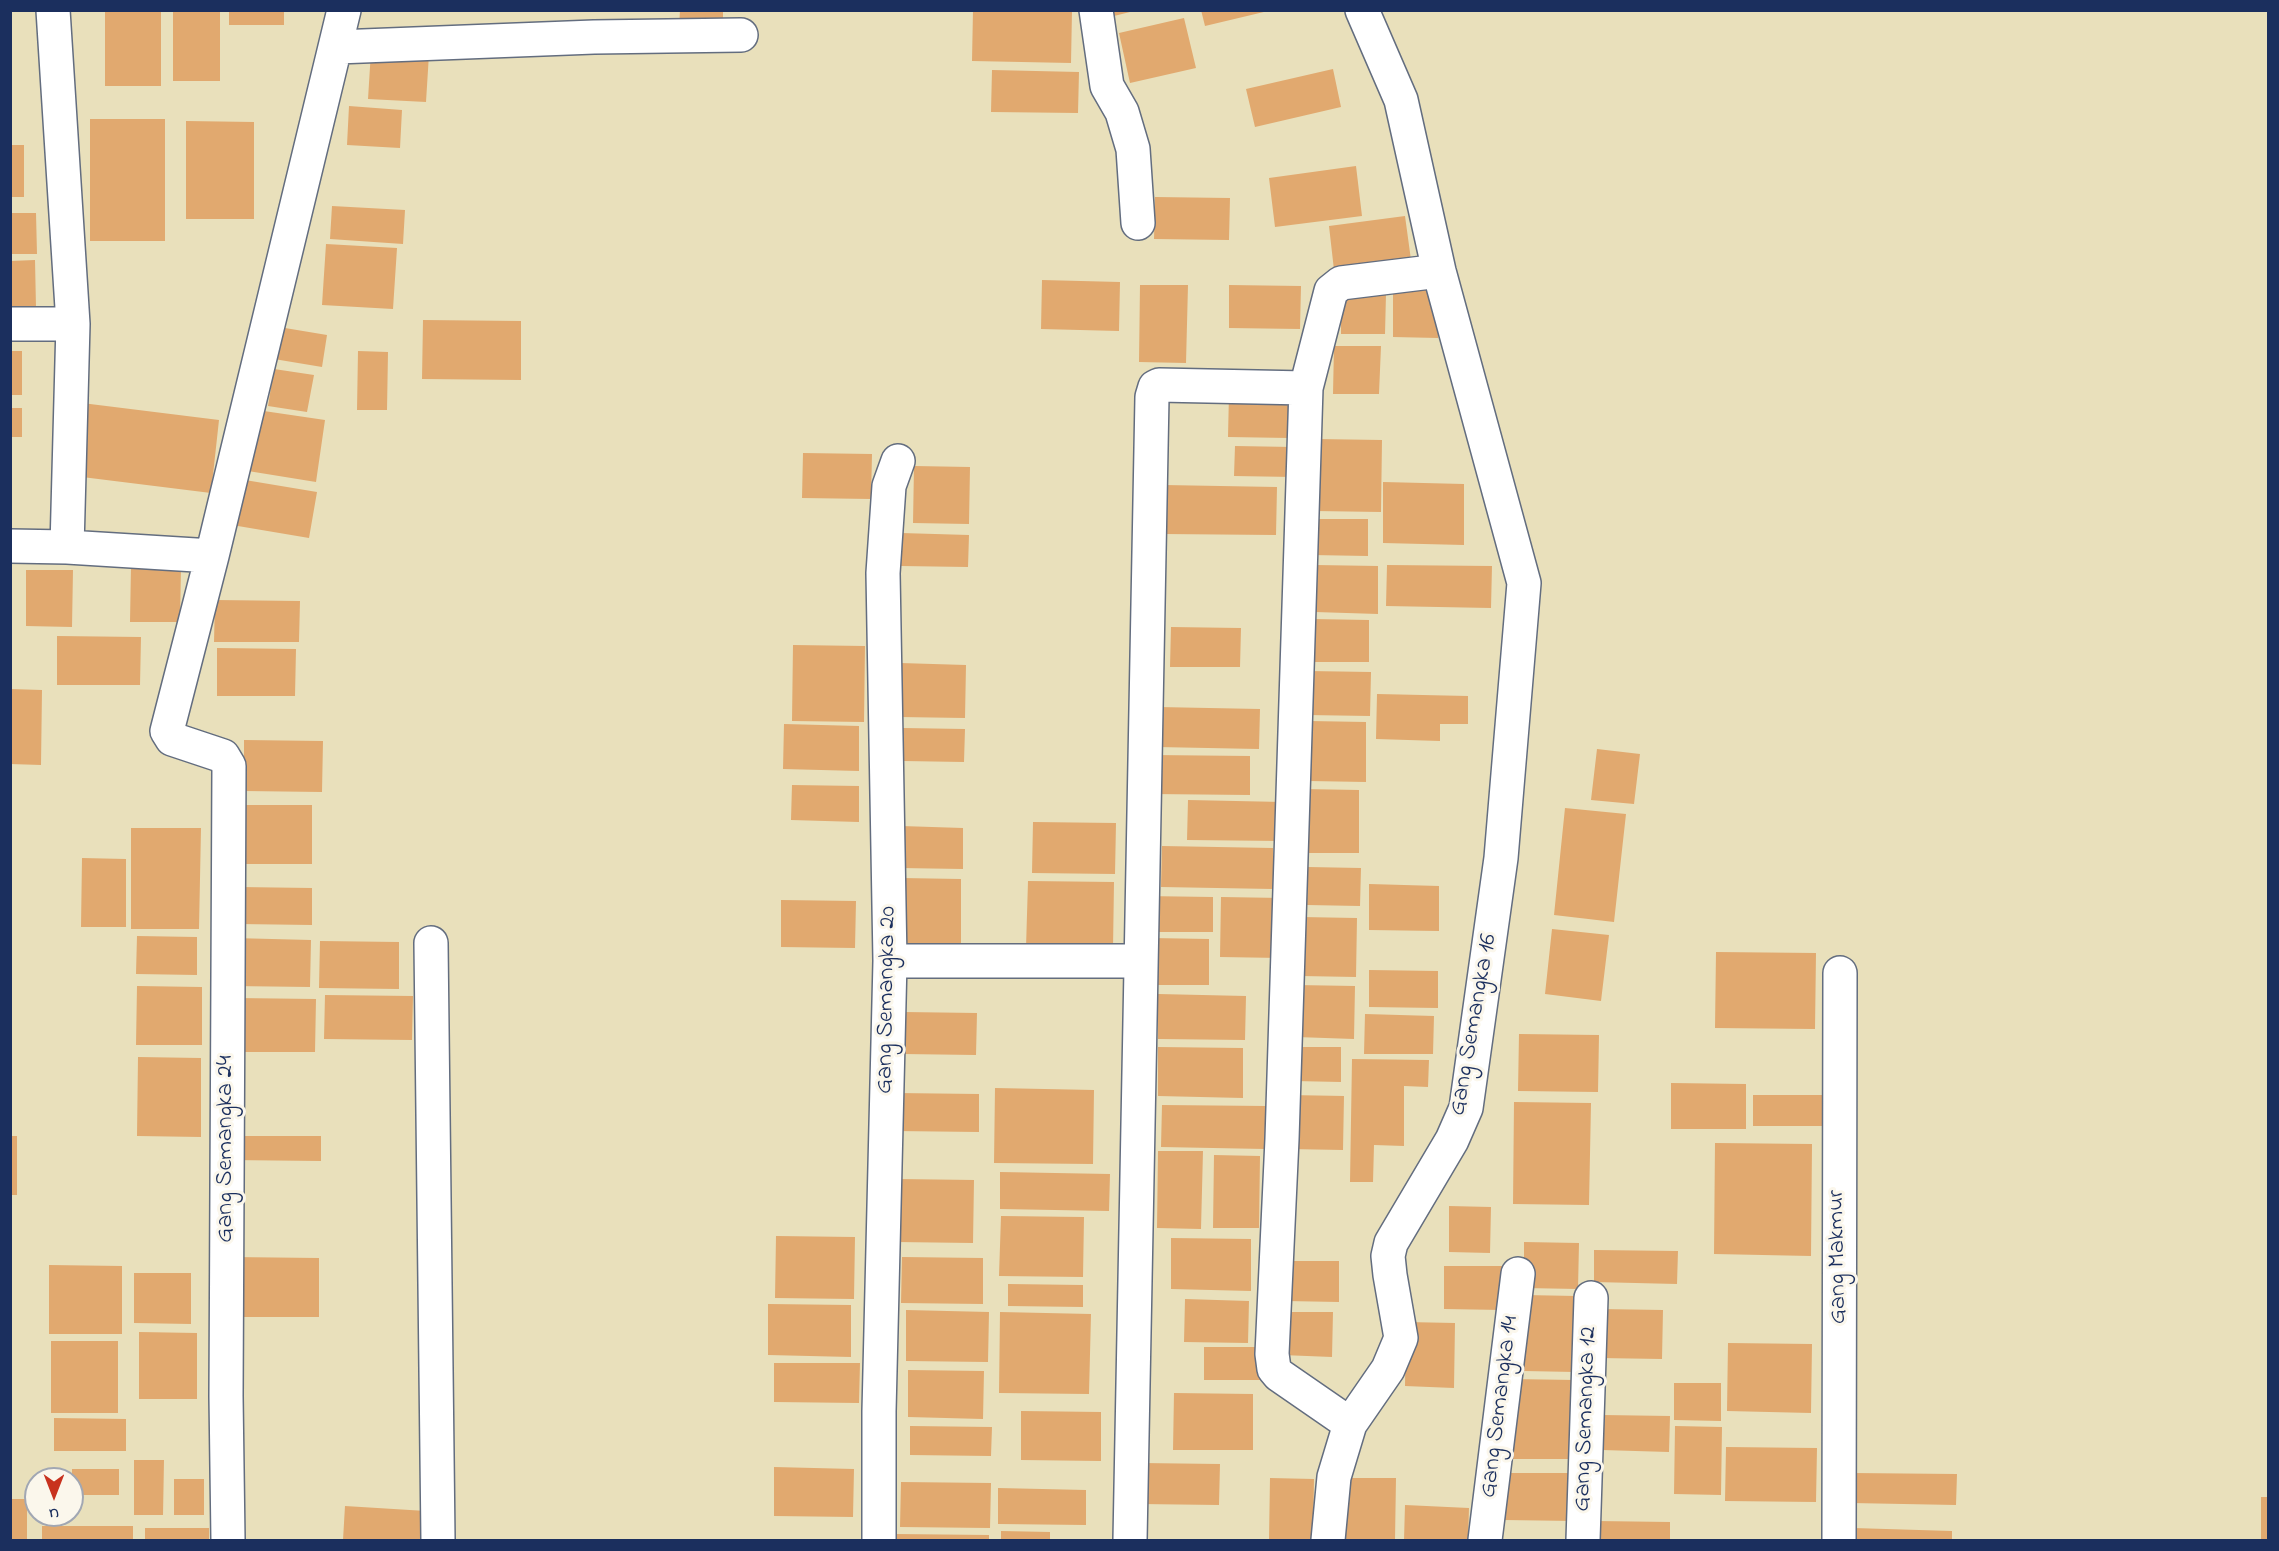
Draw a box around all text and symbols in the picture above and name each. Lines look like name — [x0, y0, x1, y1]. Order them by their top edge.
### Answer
street label: Gang Semangka 20 — [872, 906, 904, 1094]
street label: Gang Semangka 16 — [1445, 932, 1505, 1118]
street label: Gang Semangka 24 — [213, 1055, 241, 1243]
street label: Gang Makmur — [1823, 1190, 1855, 1324]
street label: Gang Semangka 14 — [1476, 1314, 1526, 1500]
street label: Gang Semangka 12 — [1569, 1326, 1605, 1512]
north arrow — [24, 1467, 84, 1527]
text: U — [49, 1501, 59, 1525]

